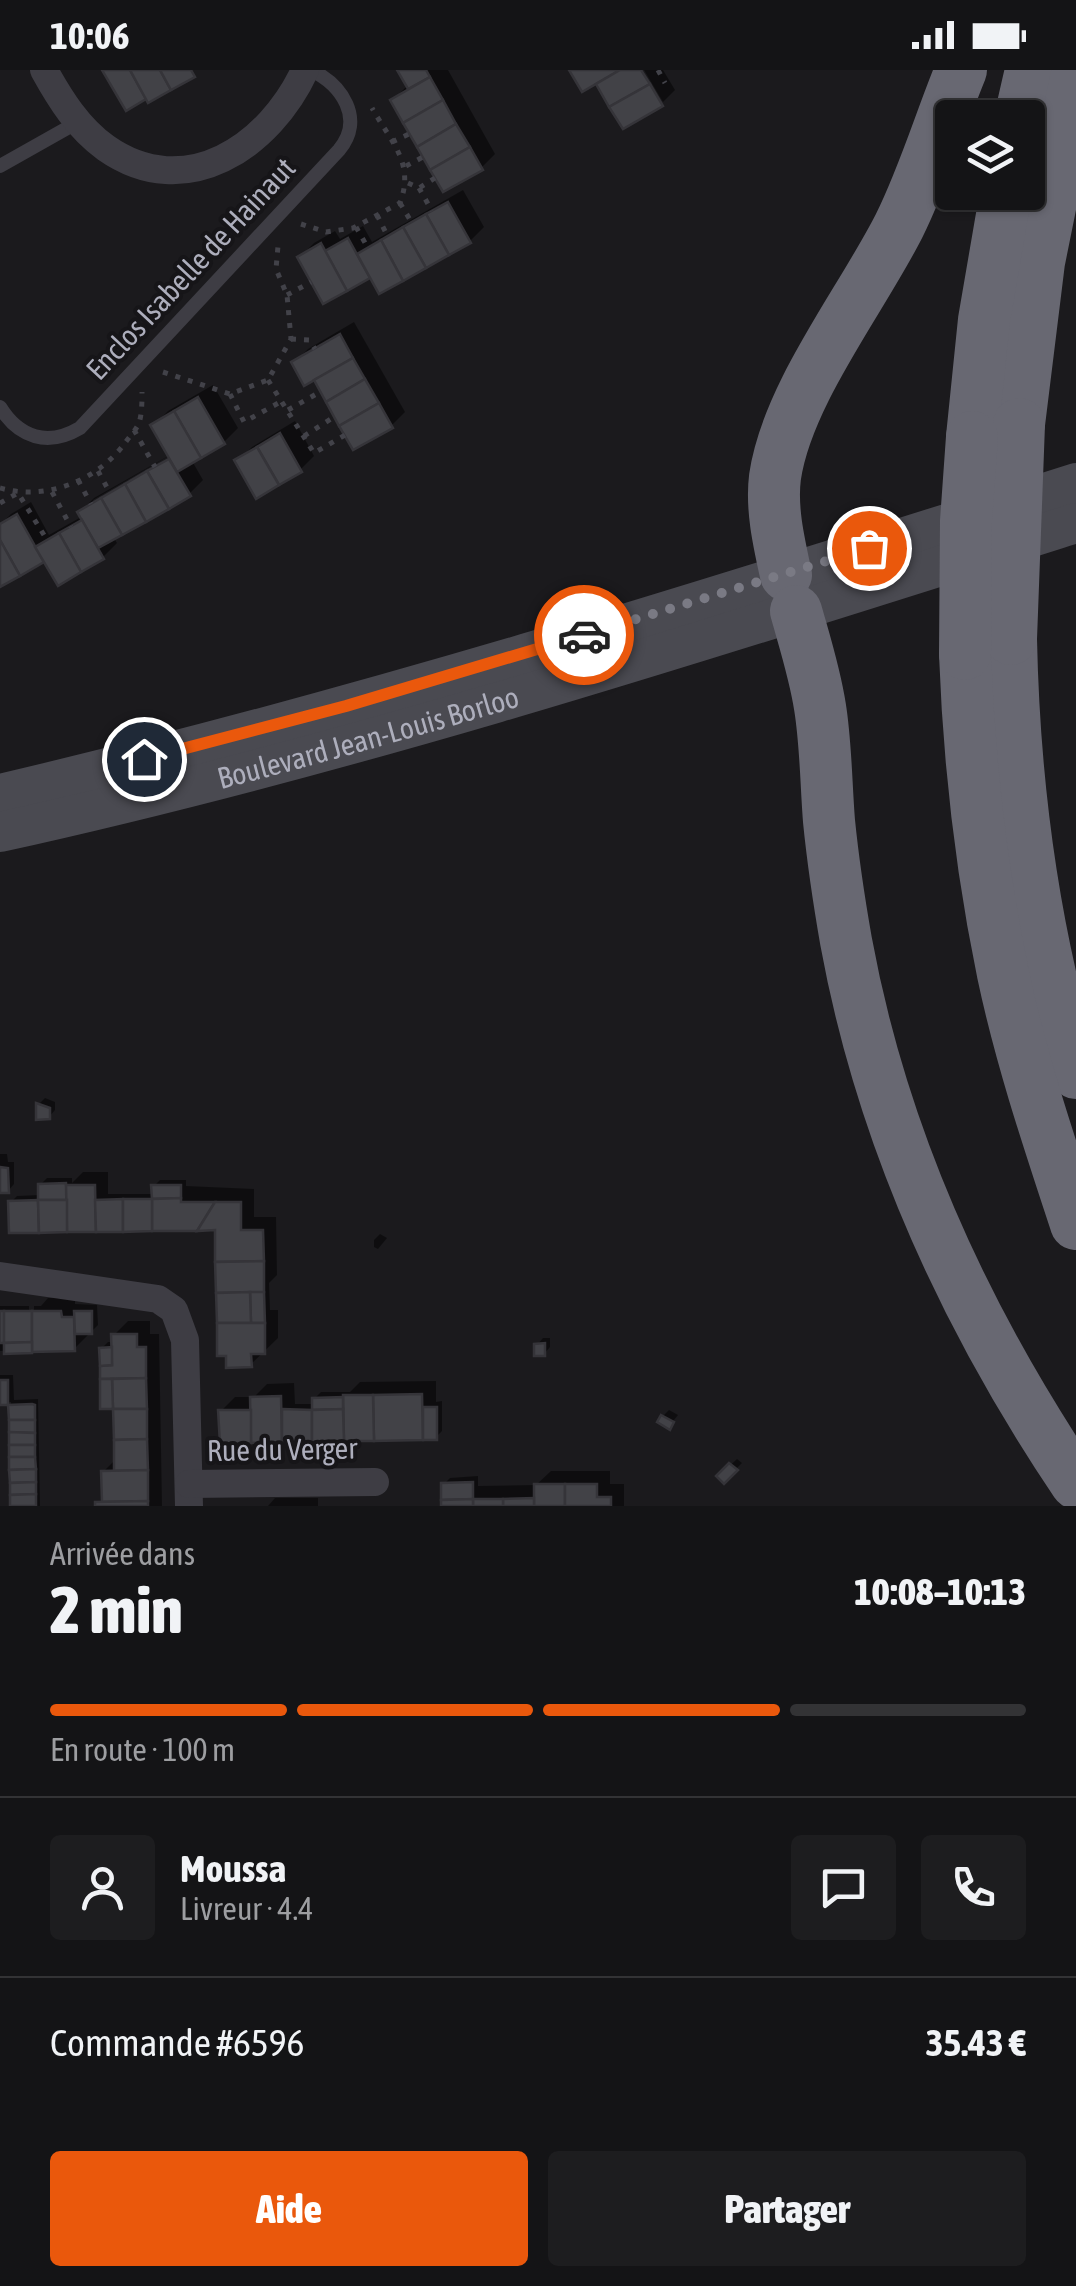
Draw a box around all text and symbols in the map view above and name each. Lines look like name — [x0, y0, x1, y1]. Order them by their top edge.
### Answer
text: 10:06 — [50, 14, 130, 57]
map controls — [935, 100, 1045, 210]
button: layers — [935, 100, 1045, 210]
street label: Enclos Isabelle de Hainaut — [79, 151, 302, 386]
pin — [827, 506, 912, 591]
icon: bag — [842, 521, 897, 576]
courier — [534, 585, 634, 685]
icon: car — [557, 608, 612, 663]
street label: Boulevard Jean-Louis Borloo — [214, 679, 523, 795]
pin — [102, 717, 187, 802]
icon: home — [117, 732, 172, 787]
street label: Rue du Verger — [207, 1431, 359, 1467]
text: Arrivée dans — [50, 1535, 195, 1572]
text: 10:08–10:13 — [854, 1570, 1026, 1613]
text: 2 min — [50, 1572, 183, 1647]
text: En route · 100 m — [50, 1731, 235, 1768]
button: person — [50, 1835, 155, 1940]
button: chat — [791, 1835, 896, 1940]
button: phone — [921, 1835, 1026, 1940]
text: Moussa — [180, 1847, 286, 1890]
text: Livreur · 4.4 — [180, 1890, 313, 1927]
text: Commande #6596 — [50, 2021, 304, 2064]
text: 35.43 € — [925, 2021, 1026, 2064]
button: Aide — [50, 2151, 528, 2266]
button: Partager — [548, 2151, 1026, 2266]

